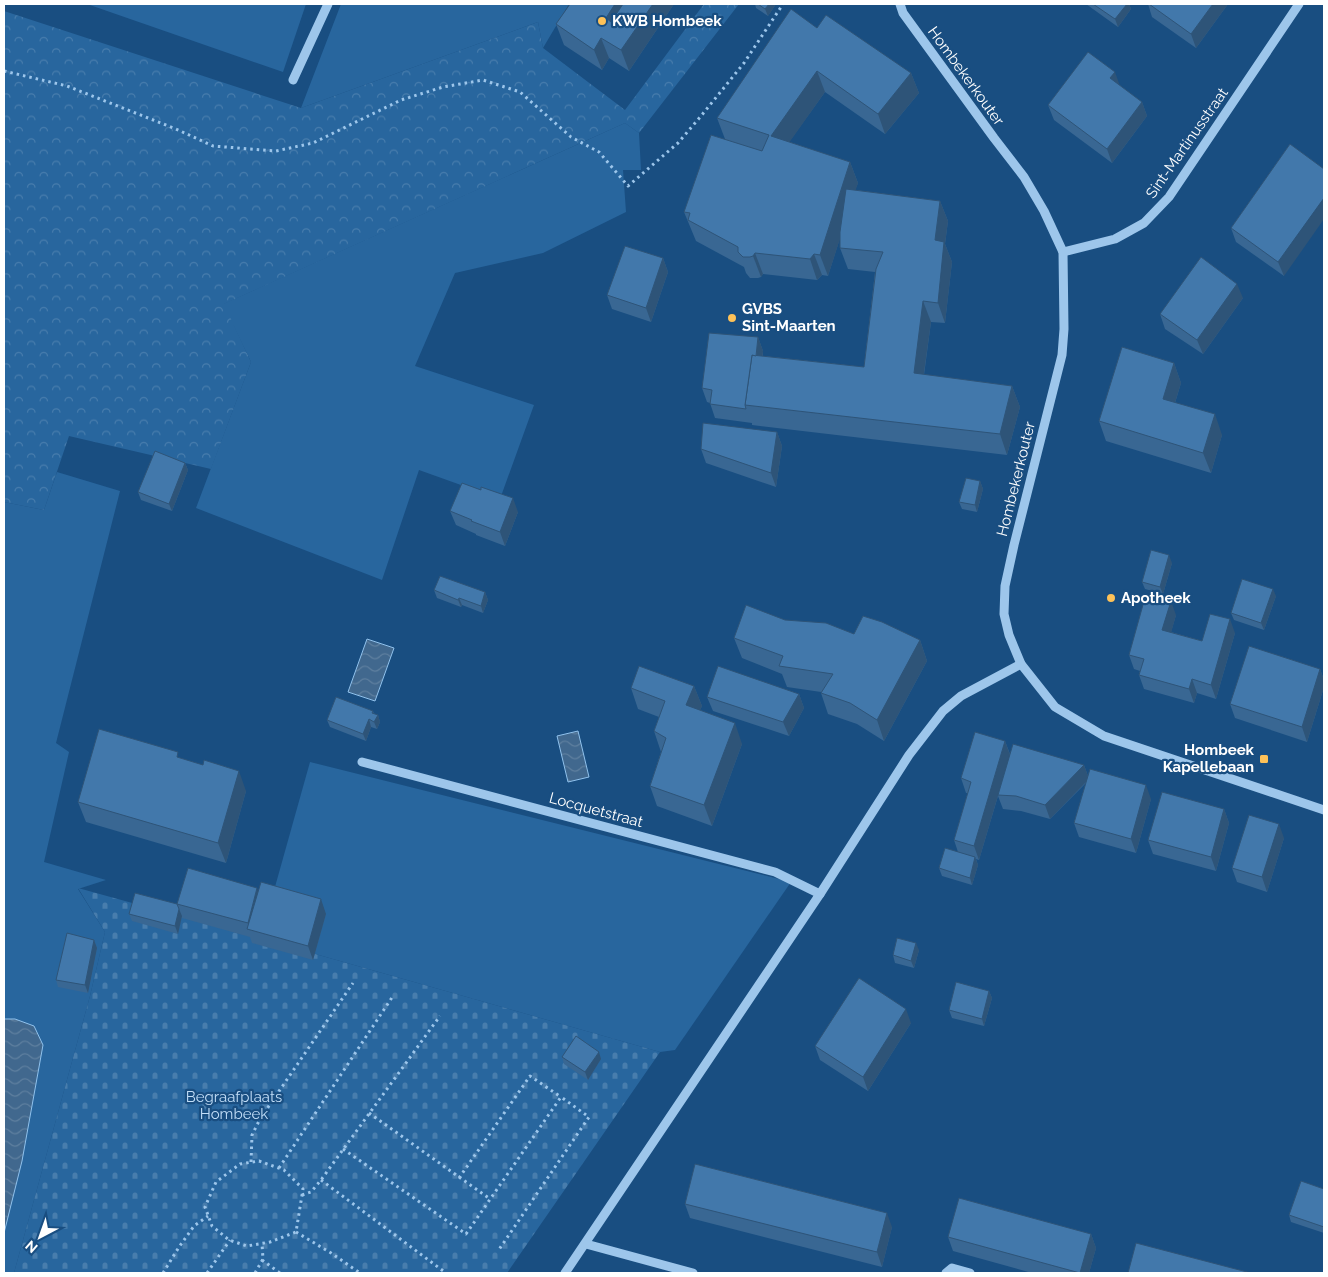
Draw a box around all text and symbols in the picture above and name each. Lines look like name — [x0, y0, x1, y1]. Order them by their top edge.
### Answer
place label: KWB Hombeek — [612, 12, 722, 30]
marker: KWB Hombeek — [596, 15, 608, 27]
street label: Hombekerkouter — [924, 23, 1008, 129]
street label: Sint-Martinusstraat — [1142, 84, 1232, 202]
place label: GVBS Sint-Maarten — [742, 300, 836, 335]
marker: GVBS Sint-Maarten — [726, 312, 738, 324]
street label: Hombekerkouter — [993, 419, 1039, 538]
place label: Apotheek — [1121, 589, 1191, 607]
marker: Apotheek — [1105, 592, 1117, 604]
place label: Hombeek Kapellebaan — [1163, 741, 1255, 776]
marker: Hombeek Kapellebaan — [1258, 753, 1270, 765]
street label: Locquetstraat — [547, 789, 645, 831]
park label: Begraafplaats Hombeek — [186, 1088, 282, 1123]
north arrow — [15, 1212, 65, 1262]
text: N — [22, 1237, 41, 1256]

